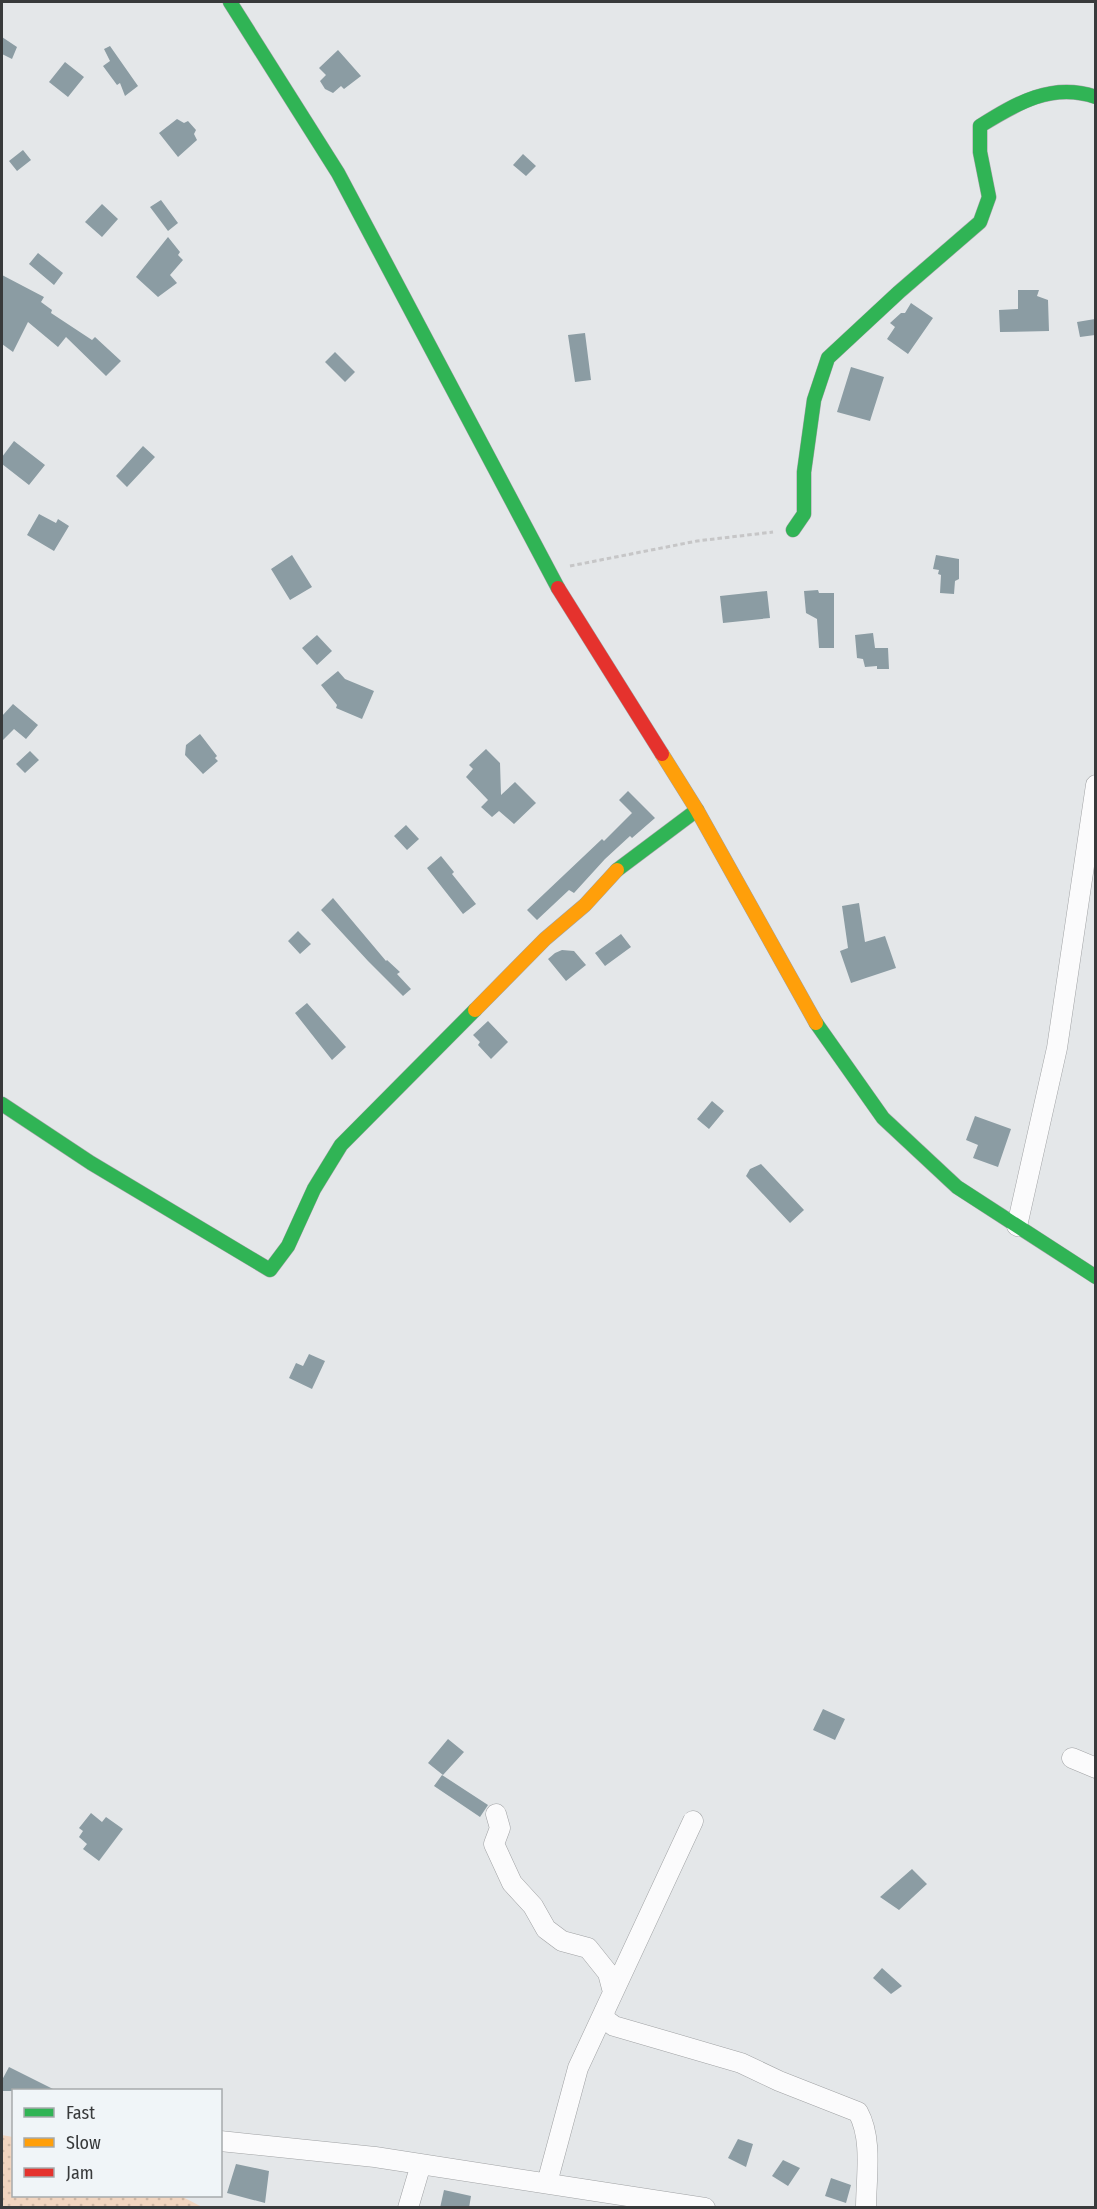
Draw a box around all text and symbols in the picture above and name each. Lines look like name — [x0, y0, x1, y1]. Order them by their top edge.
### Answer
legend — [12, 2089, 222, 2197]
text: Fast — [66, 2102, 95, 2124]
text: Slow — [66, 2132, 101, 2154]
text: Jam — [66, 2162, 94, 2184]

